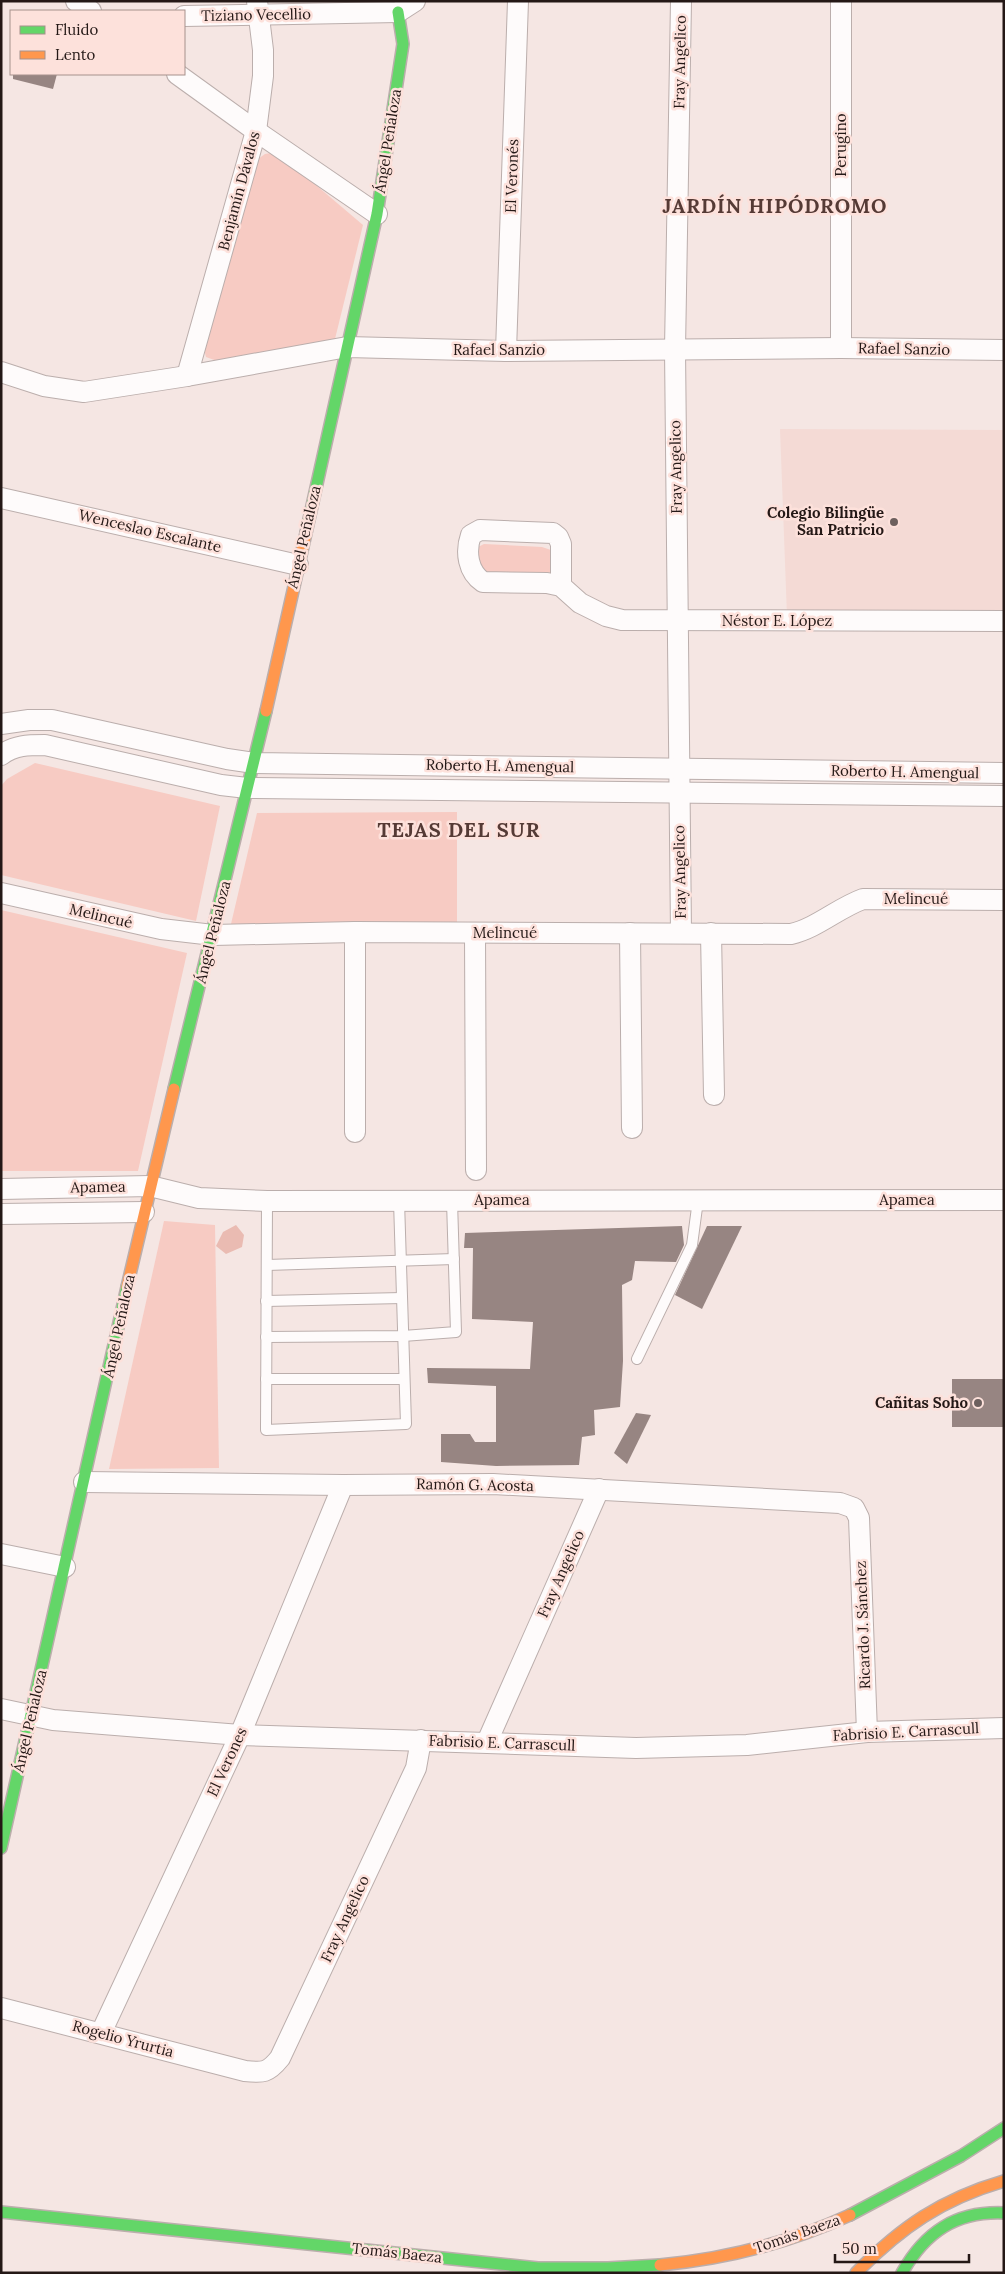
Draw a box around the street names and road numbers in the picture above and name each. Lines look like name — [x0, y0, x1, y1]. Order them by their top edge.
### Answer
street label: Tiziano Vecellio — [201, 4, 311, 25]
street label: Fray Angelico — [669, 15, 690, 109]
street label: Ángel Peñaloza — [370, 87, 405, 195]
street label: Perugino — [831, 113, 850, 177]
street label: Benjamín Dávalos — [213, 129, 264, 252]
street label: El Veronés — [501, 139, 522, 213]
street label: Rafael Sanzio — [858, 338, 950, 359]
street label: Rafael Sanzio — [453, 340, 545, 359]
street label: Fray Angelico — [665, 420, 686, 514]
street label: Ángel Peñaloza — [282, 483, 325, 591]
street label: Wenceslao Escalante — [77, 505, 223, 556]
street label: Néstor E. López — [722, 611, 832, 630]
street label: Roberto H. Amengual — [426, 755, 574, 776]
street label: Roberto H. Amengual — [831, 761, 979, 782]
street label: Fray Angelico — [669, 825, 690, 919]
street label: Ángel Peñaloza — [190, 878, 235, 986]
street label: Melincué — [884, 889, 948, 908]
street label: Melincué — [68, 899, 135, 932]
street label: Melincué — [473, 923, 537, 942]
street label: Apamea — [69, 1177, 126, 1196]
street label: Apamea — [473, 1190, 530, 1209]
street label: Apamea — [878, 1190, 935, 1209]
street label: Ángel Peñaloza — [98, 1272, 139, 1380]
street label: Ramón G. Acosta — [416, 1474, 534, 1495]
street label: Fray Angelico — [533, 1527, 588, 1620]
street label: Ricardo J. Sánchez — [851, 1561, 874, 1690]
street label: Ángel Peñaloza — [8, 1667, 51, 1775]
street label: Fabrisio E. Carrascull — [832, 1718, 980, 1745]
street label: El Verones — [202, 1724, 251, 1799]
street label: Fabrisio E. Carrascull — [428, 1730, 576, 1755]
street label: Fray Angelico — [316, 1872, 373, 1965]
street label: Rogelio Yrurtia — [70, 2016, 176, 2061]
street label: Tomás Baeza — [751, 2210, 843, 2257]
street label: Tomás Baeza — [351, 2238, 443, 2267]

